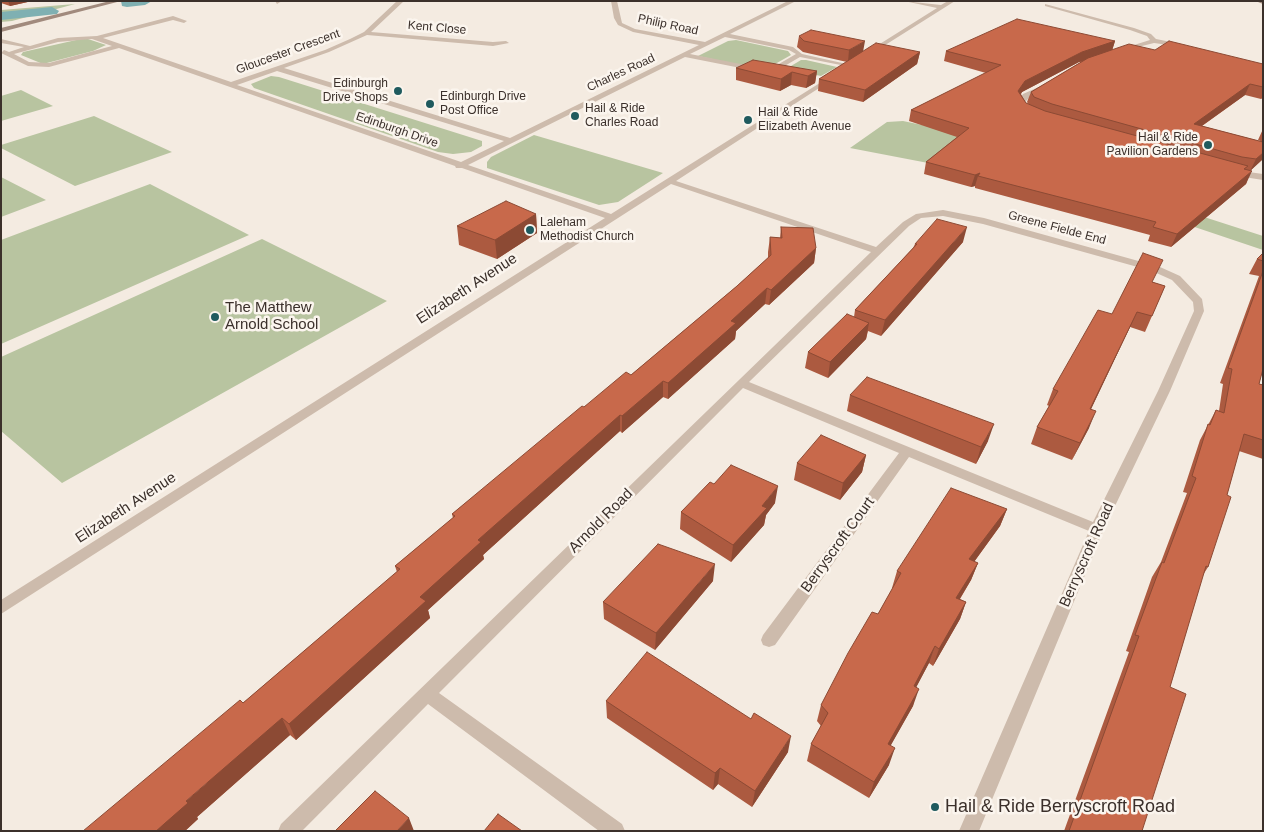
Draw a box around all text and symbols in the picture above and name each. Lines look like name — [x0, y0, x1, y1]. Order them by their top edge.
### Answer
street label: Philip Road — [636, 12, 700, 38]
street label: Kent Close — [407, 18, 467, 38]
street label: Gloucester Crescent — [234, 27, 342, 77]
street label: Charles Road — [585, 51, 657, 95]
place label: Edinburgh Drive Shops — [323, 77, 388, 105]
marker: Edinburgh Drive Shops — [392, 85, 404, 97]
place label: Edinburgh Drive Post Office — [440, 90, 526, 118]
marker: Edinburgh Drive Post Office — [424, 98, 436, 110]
place label: Hail & Ride Charles Road — [585, 102, 658, 130]
place label: Hail & Ride Elizabeth Avenue — [758, 106, 851, 134]
street label: Edinburgh Drive — [354, 109, 440, 151]
marker: Hail & Ride Charles Road — [569, 110, 581, 122]
marker: Hail & Ride Elizabeth Avenue — [742, 114, 754, 126]
place label: Hail & Ride Pavilion Gardens — [1107, 131, 1198, 159]
marker: Hail & Ride Pavilion Gardens — [1202, 139, 1214, 151]
street label: Greene Fielde End — [1006, 208, 1108, 248]
place label: Laleham Methodist Church — [540, 216, 634, 244]
marker: Laleham Methodist Church — [524, 224, 536, 236]
street label: Elizabeth Avenue — [413, 250, 521, 328]
place label: The Matthew Arnold School — [225, 299, 318, 334]
marker: The Matthew Arnold School — [209, 311, 221, 323]
street label: Elizabeth Avenue — [72, 469, 180, 547]
street label: Arnold Road — [565, 485, 637, 557]
street label: Berryscroft Court — [797, 494, 879, 596]
street label: Berryscroft Road — [1056, 500, 1118, 610]
place label: Hail & Ride Berryscroft Road — [945, 796, 1175, 818]
marker: Hail & Ride Berryscroft Road — [929, 801, 941, 813]

